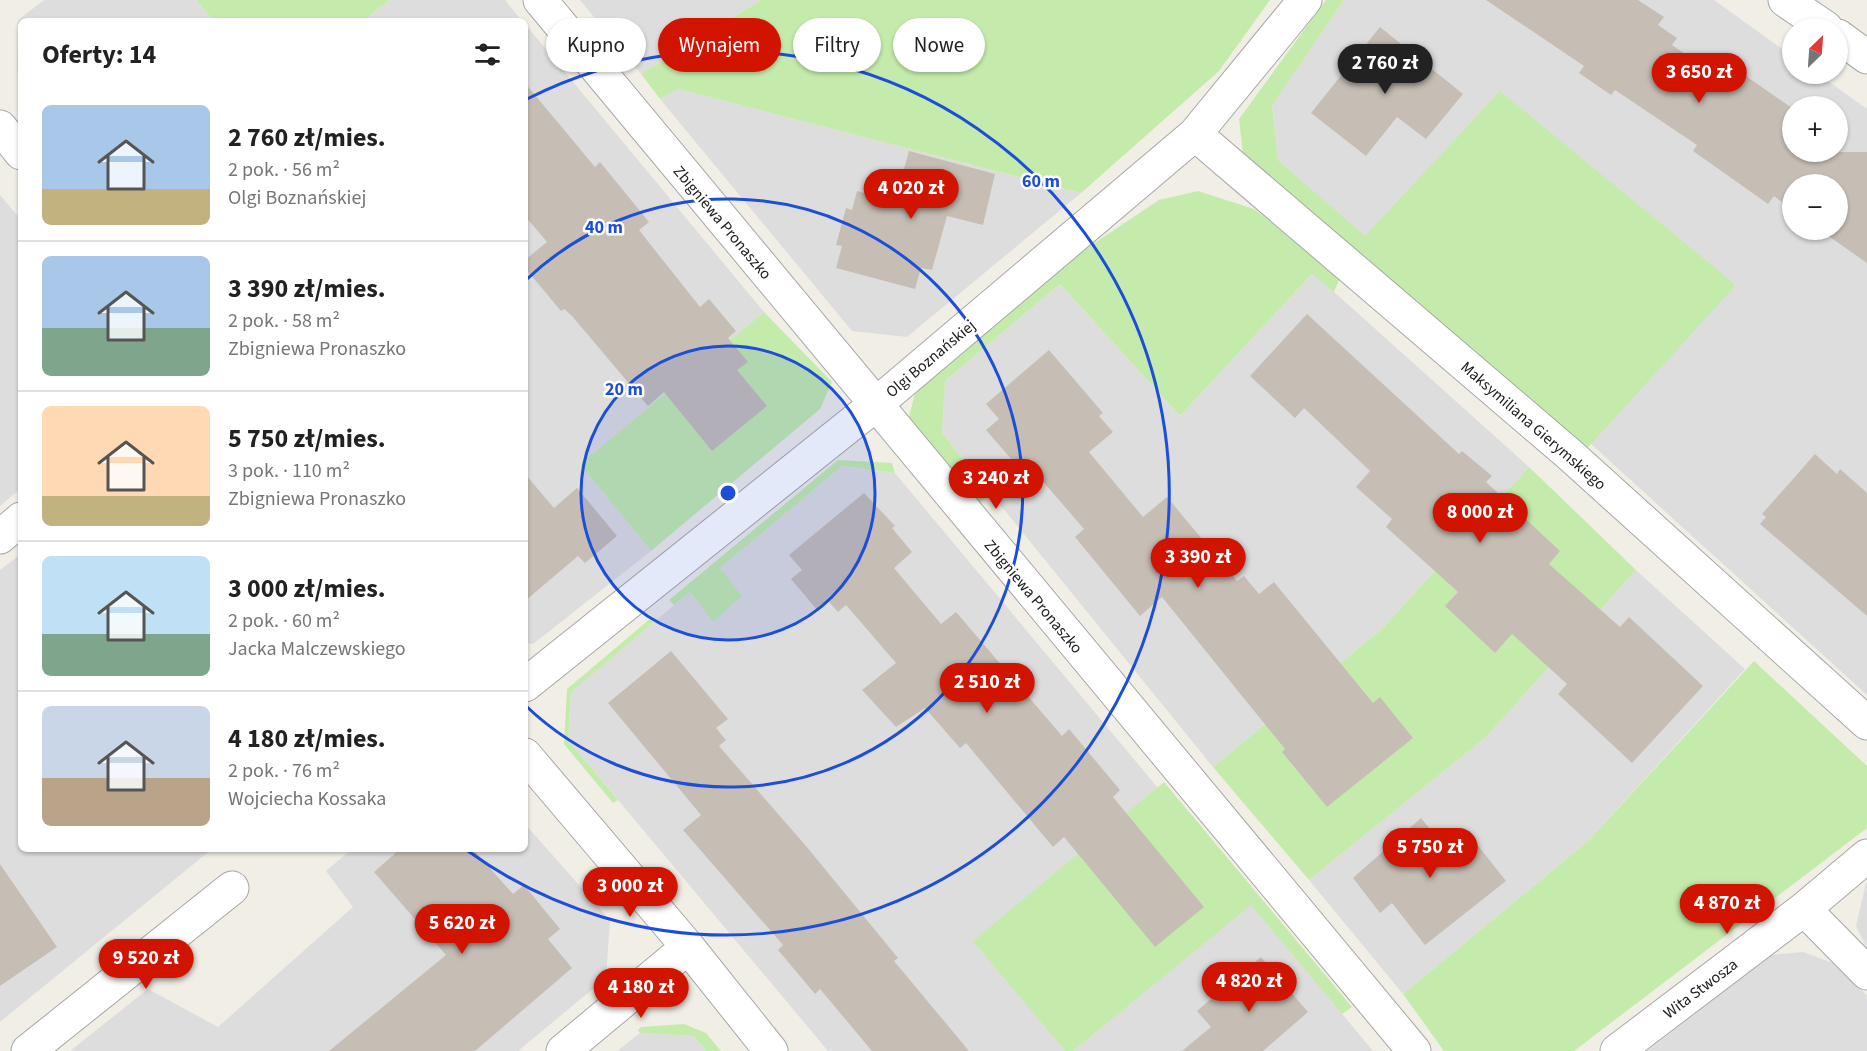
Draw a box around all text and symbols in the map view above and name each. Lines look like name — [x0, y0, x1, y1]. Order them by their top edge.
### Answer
chip: Kupno — [546, 18, 646, 72]
chip: Wynajem — [658, 18, 781, 72]
chip: Filtry — [793, 18, 881, 72]
chip: Nowe — [893, 18, 985, 72]
north arrow — [1782, 18, 1848, 84]
map controls — [1782, 18, 1848, 240]
text: Oferty: 14 — [42, 36, 156, 73]
icon: filters — [471, 38, 504, 71]
pin: 2 760 zł — [1323, 44, 1447, 95]
text: 2 760 zł — [1352, 49, 1418, 77]
pin: 3 650 zł — [1637, 53, 1761, 104]
text: 3 650 zł — [1666, 58, 1732, 86]
button: + — [1782, 96, 1848, 162]
text: 2 760 zł/mies. — [228, 119, 386, 156]
icon: home — [90, 129, 162, 201]
text: 2 pok. · 56 m² — [228, 156, 340, 184]
street label: Zbigniewa Pronaszko — [668, 161, 776, 284]
pin: 4 020 zł — [849, 169, 973, 220]
text: 60 m — [1022, 169, 1060, 194]
text: 4 020 zł — [878, 174, 944, 202]
button: − — [1782, 174, 1848, 240]
text: Olgi Boznańskiej — [228, 184, 366, 212]
text: 40 m — [585, 215, 623, 240]
text: 3 390 zł/mies. — [228, 270, 386, 307]
icon: home — [90, 280, 162, 352]
text: 2 pok. · 58 m² — [228, 307, 340, 335]
street label: Olgi Boznańskiej — [881, 315, 980, 403]
text: Zbigniewa Pronaszko — [228, 335, 406, 363]
street label: Maksymiliana Gierymskiego — [1456, 356, 1611, 495]
text: 20 m — [605, 377, 643, 402]
text: 5 750 zł/mies. — [228, 420, 386, 457]
icon: home — [90, 430, 162, 502]
text: 3 pok. · 110 m² — [228, 457, 350, 485]
pin: 3 240 zł — [934, 459, 1058, 510]
text: 3 240 zł — [963, 464, 1029, 492]
centre of rings — [718, 483, 738, 503]
text: Zbigniewa Pronaszko — [228, 485, 406, 513]
pin: 8 000 zł — [1418, 493, 1542, 544]
text: 8 000 zł — [1447, 498, 1513, 526]
street label: Zbigniewa Pronaszko — [979, 535, 1087, 658]
pin: 3 390 zł — [1136, 538, 1260, 589]
text: 3 390 zł — [1165, 543, 1231, 571]
text: 3 000 zł/mies. — [228, 570, 386, 607]
icon: home — [90, 580, 162, 652]
text: 2 pok. · 60 m² — [228, 607, 340, 635]
text: Jacka Malczewskiego — [228, 635, 406, 663]
pin: 2 510 zł — [925, 663, 1049, 714]
text: 2 510 zł — [954, 668, 1020, 696]
text: 4 180 zł/mies. — [228, 720, 386, 757]
icon: home — [90, 730, 162, 802]
text: 2 pok. · 76 m² — [228, 757, 340, 785]
text: Wojciecha Kossaka — [228, 785, 386, 813]
pin: 5 750 zł — [1368, 828, 1492, 879]
text: 5 750 zł — [1397, 833, 1463, 861]
pin: 3 000 zł — [568, 867, 692, 918]
text: 3 000 zł — [597, 872, 663, 900]
pin: 4 870 zł — [1665, 884, 1789, 935]
text: 4 870 zł — [1694, 889, 1760, 917]
pin: 5 620 zł — [400, 904, 524, 955]
text: 5 620 zł — [429, 909, 495, 937]
pin: 9 520 zł — [84, 939, 208, 990]
text: 9 520 zł — [113, 944, 179, 972]
street label: Wita Stwosza — [1659, 954, 1742, 1024]
pin: 4 820 zł — [1187, 962, 1311, 1013]
text: 4 820 zł — [1216, 967, 1282, 995]
pin: 4 180 zł — [579, 968, 703, 1019]
text: 4 180 zł — [608, 973, 674, 1001]

